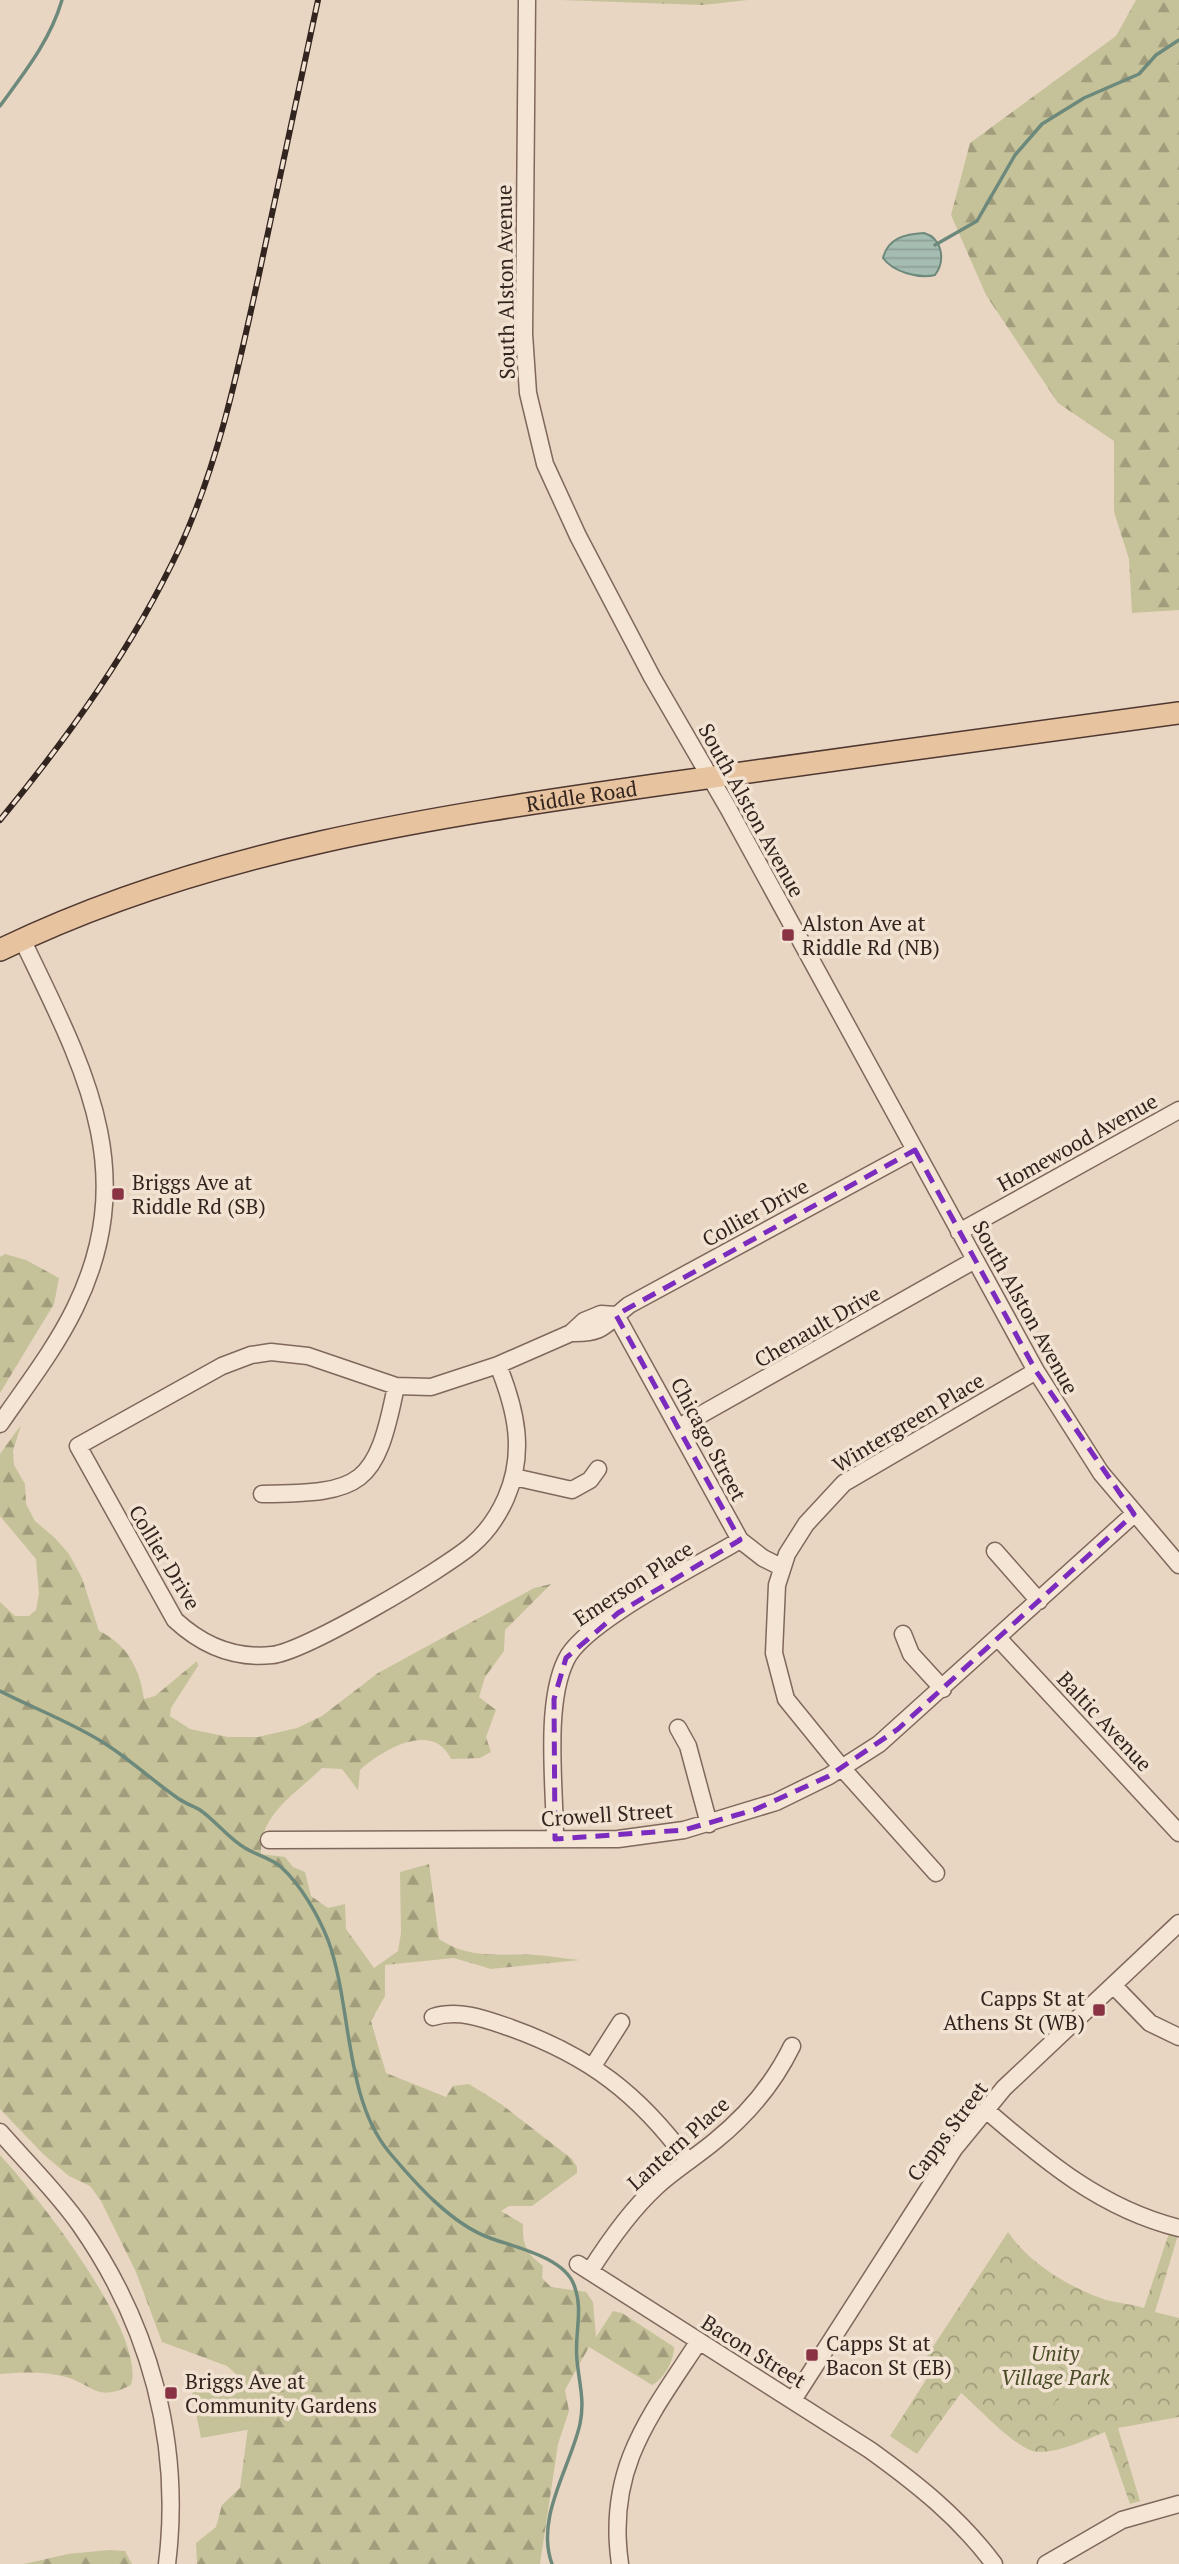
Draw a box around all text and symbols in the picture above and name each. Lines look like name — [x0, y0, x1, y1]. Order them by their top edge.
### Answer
street label: South Alston Avenue — [489, 184, 521, 380]
street label: South Alston Avenue — [693, 718, 811, 902]
street label: Riddle Road — [524, 774, 639, 818]
place label: Alston Ave at Riddle Rd (NB) — [802, 909, 940, 961]
marker: Alston Ave at Riddle Rd (NB) — [780, 927, 796, 943]
street label: Homewood Avenue — [992, 1086, 1162, 1198]
place label: Briggs Ave at Riddle Rd (SB) — [132, 1168, 266, 1220]
street label: Collier Drive — [697, 1171, 813, 1253]
marker: Briggs Ave at Riddle Rd (SB) — [110, 1186, 126, 1202]
street label: South Alston Avenue — [967, 1215, 1085, 1399]
street label: Chenault Drive — [749, 1279, 885, 1373]
street label: Wintergreen Place — [827, 1366, 989, 1478]
street label: Chicago Street — [665, 1372, 753, 1506]
street label: Collier Drive — [123, 1499, 207, 1615]
street label: Emerson Place — [568, 1534, 698, 1632]
street label: Baltic Avenue — [1051, 1665, 1159, 1777]
street label: Crowell Street — [540, 1795, 674, 1833]
place label: Capps St at Athens St (WB) — [943, 1984, 1085, 2036]
marker: Capps St at Athens St (WB) — [1091, 2002, 1107, 2018]
street label: Capps Street — [900, 2075, 994, 2187]
street label: Lantern Place — [621, 2090, 735, 2196]
street label: Bacon Street — [696, 2308, 812, 2394]
place label: Capps St at Bacon St (EB) — [826, 2329, 952, 2381]
park label: Unity Village Park — [1000, 2339, 1110, 2391]
marker: Capps St at Bacon St (EB) — [804, 2347, 820, 2363]
place label: Briggs Ave at Community Gardens — [185, 2367, 377, 2419]
marker: Briggs Ave at Community Gardens — [163, 2385, 179, 2401]

